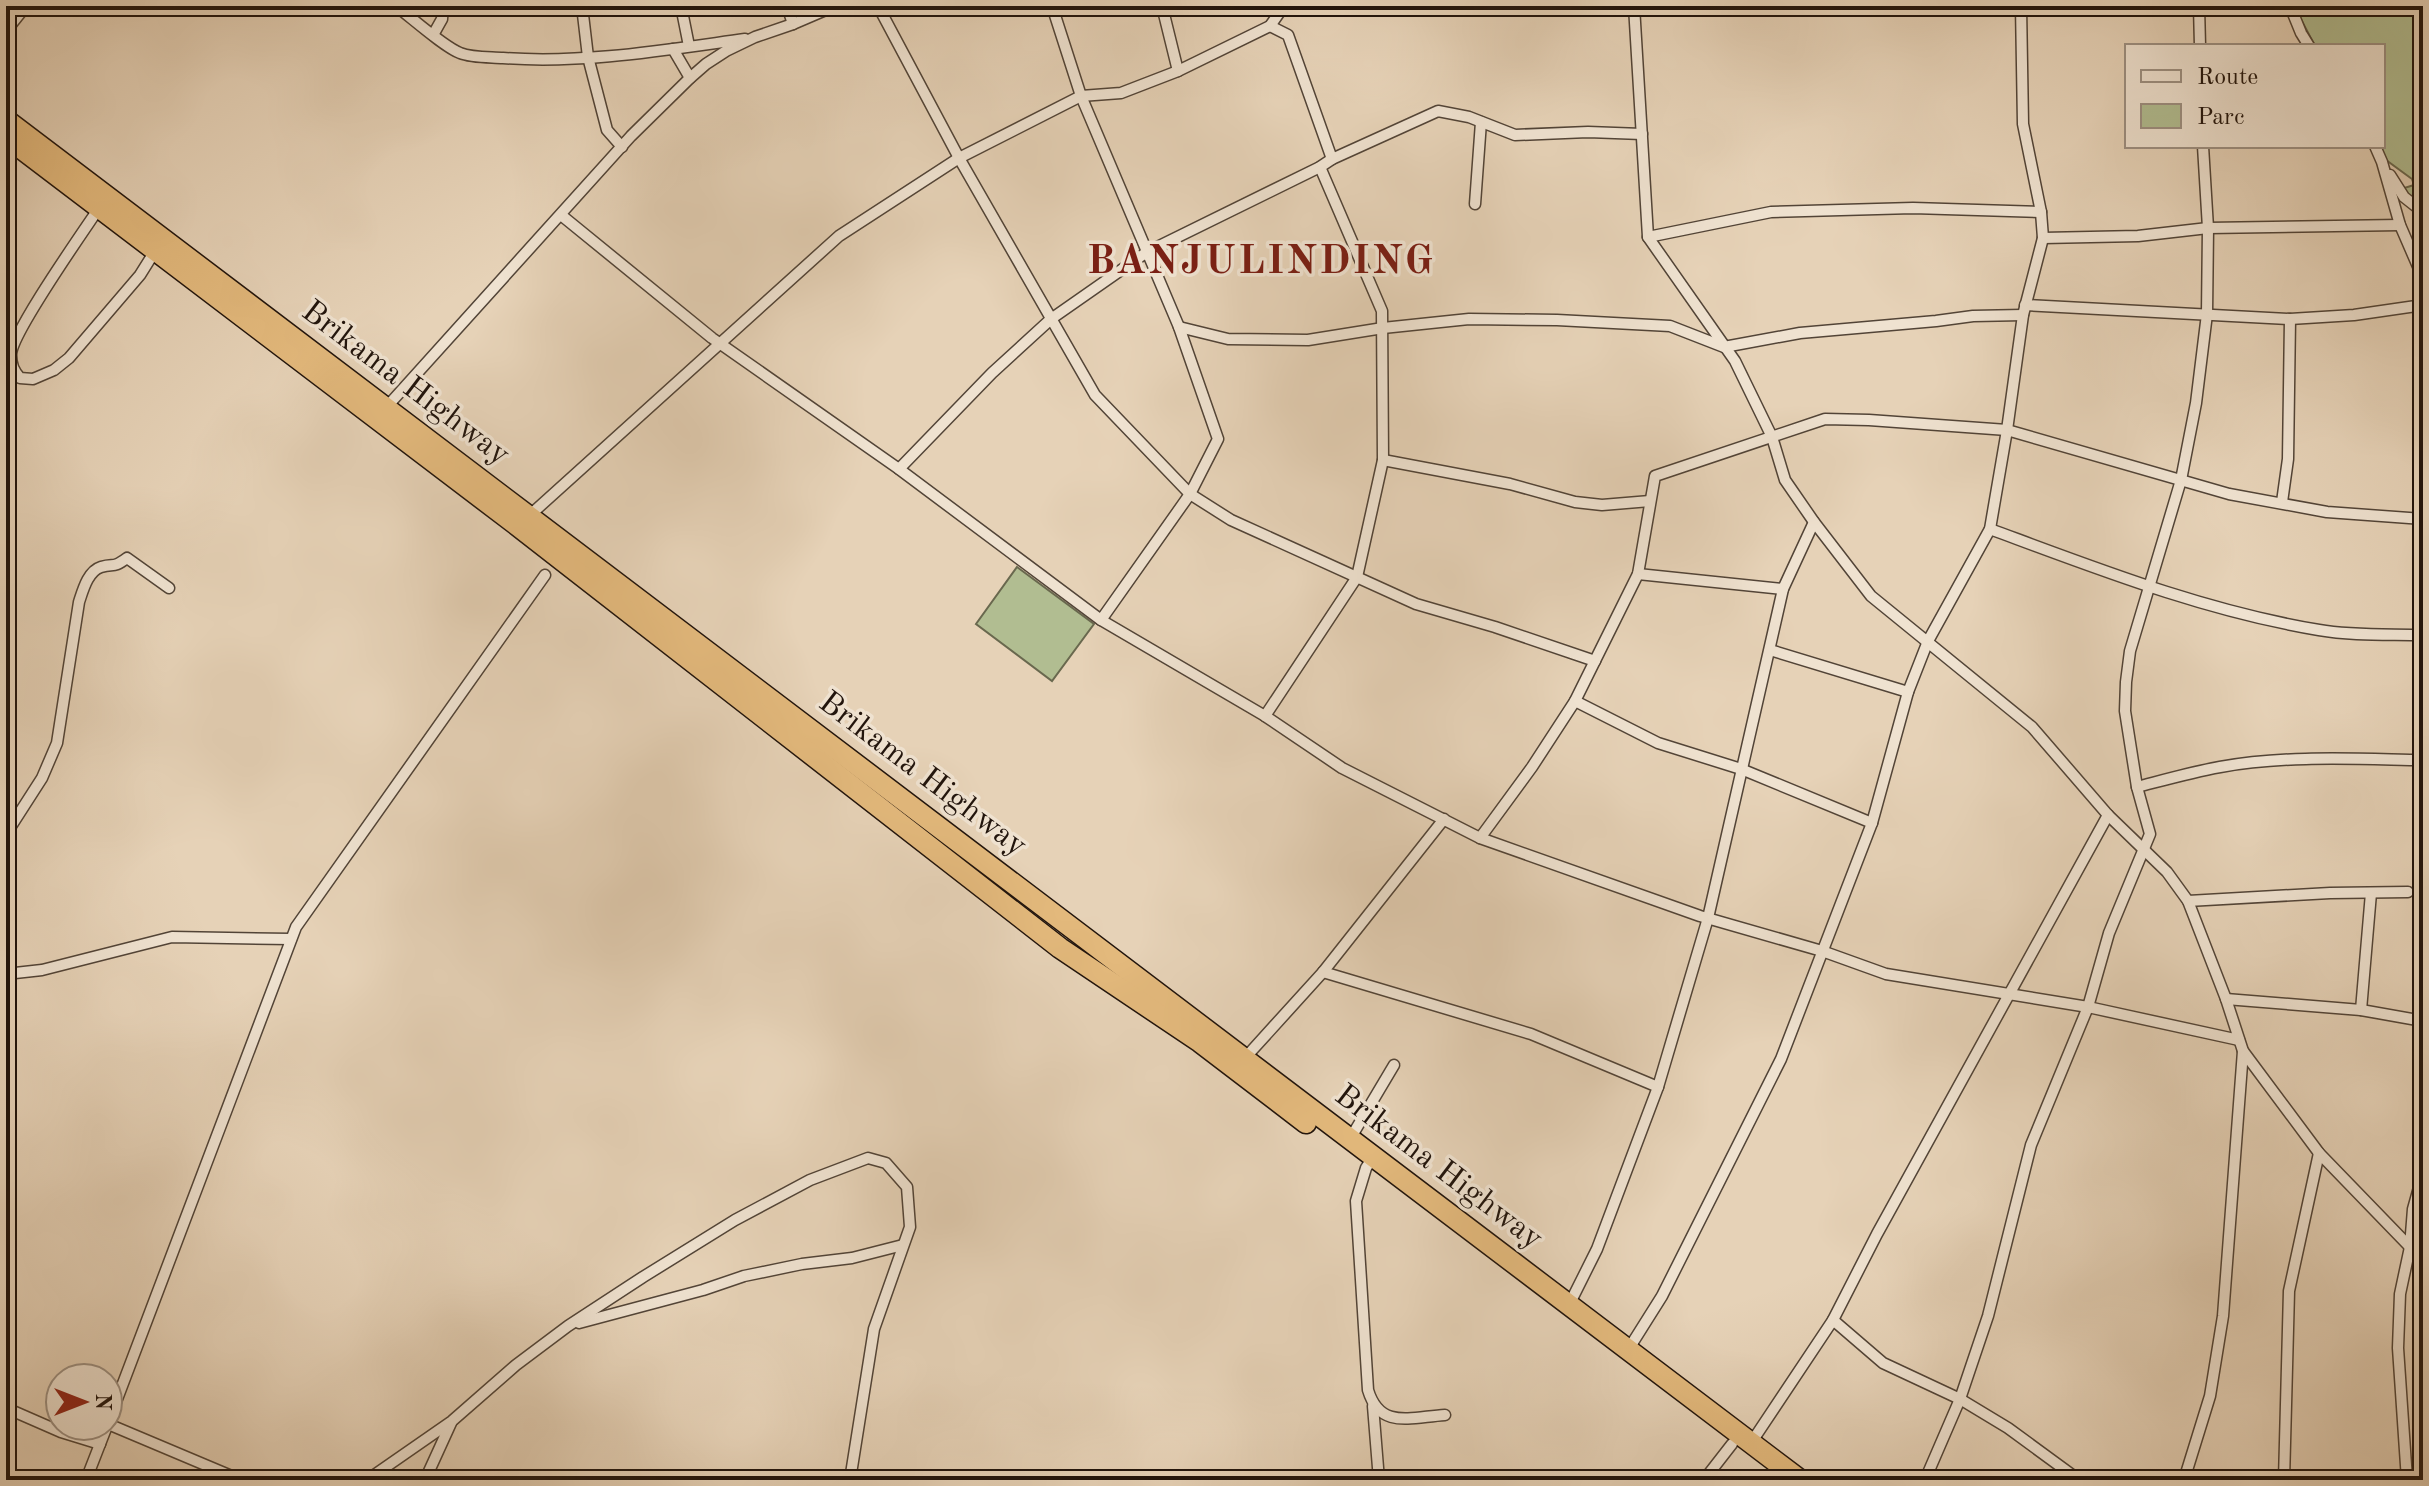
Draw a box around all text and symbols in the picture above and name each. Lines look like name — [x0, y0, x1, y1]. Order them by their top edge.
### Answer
legend — [2125, 44, 2385, 148]
text: Route — [2197, 66, 2258, 90]
text: Parc — [2197, 106, 2244, 130]
district label: BANJULINDING — [1087, 243, 1435, 283]
street label: Brikama Highway — [295, 296, 515, 472]
street label: Brikama Highway — [812, 687, 1032, 863]
street label: Brikama Highway — [1328, 1080, 1548, 1256]
north arrow — [44, 1362, 124, 1442]
text: N — [91, 1394, 113, 1411]

